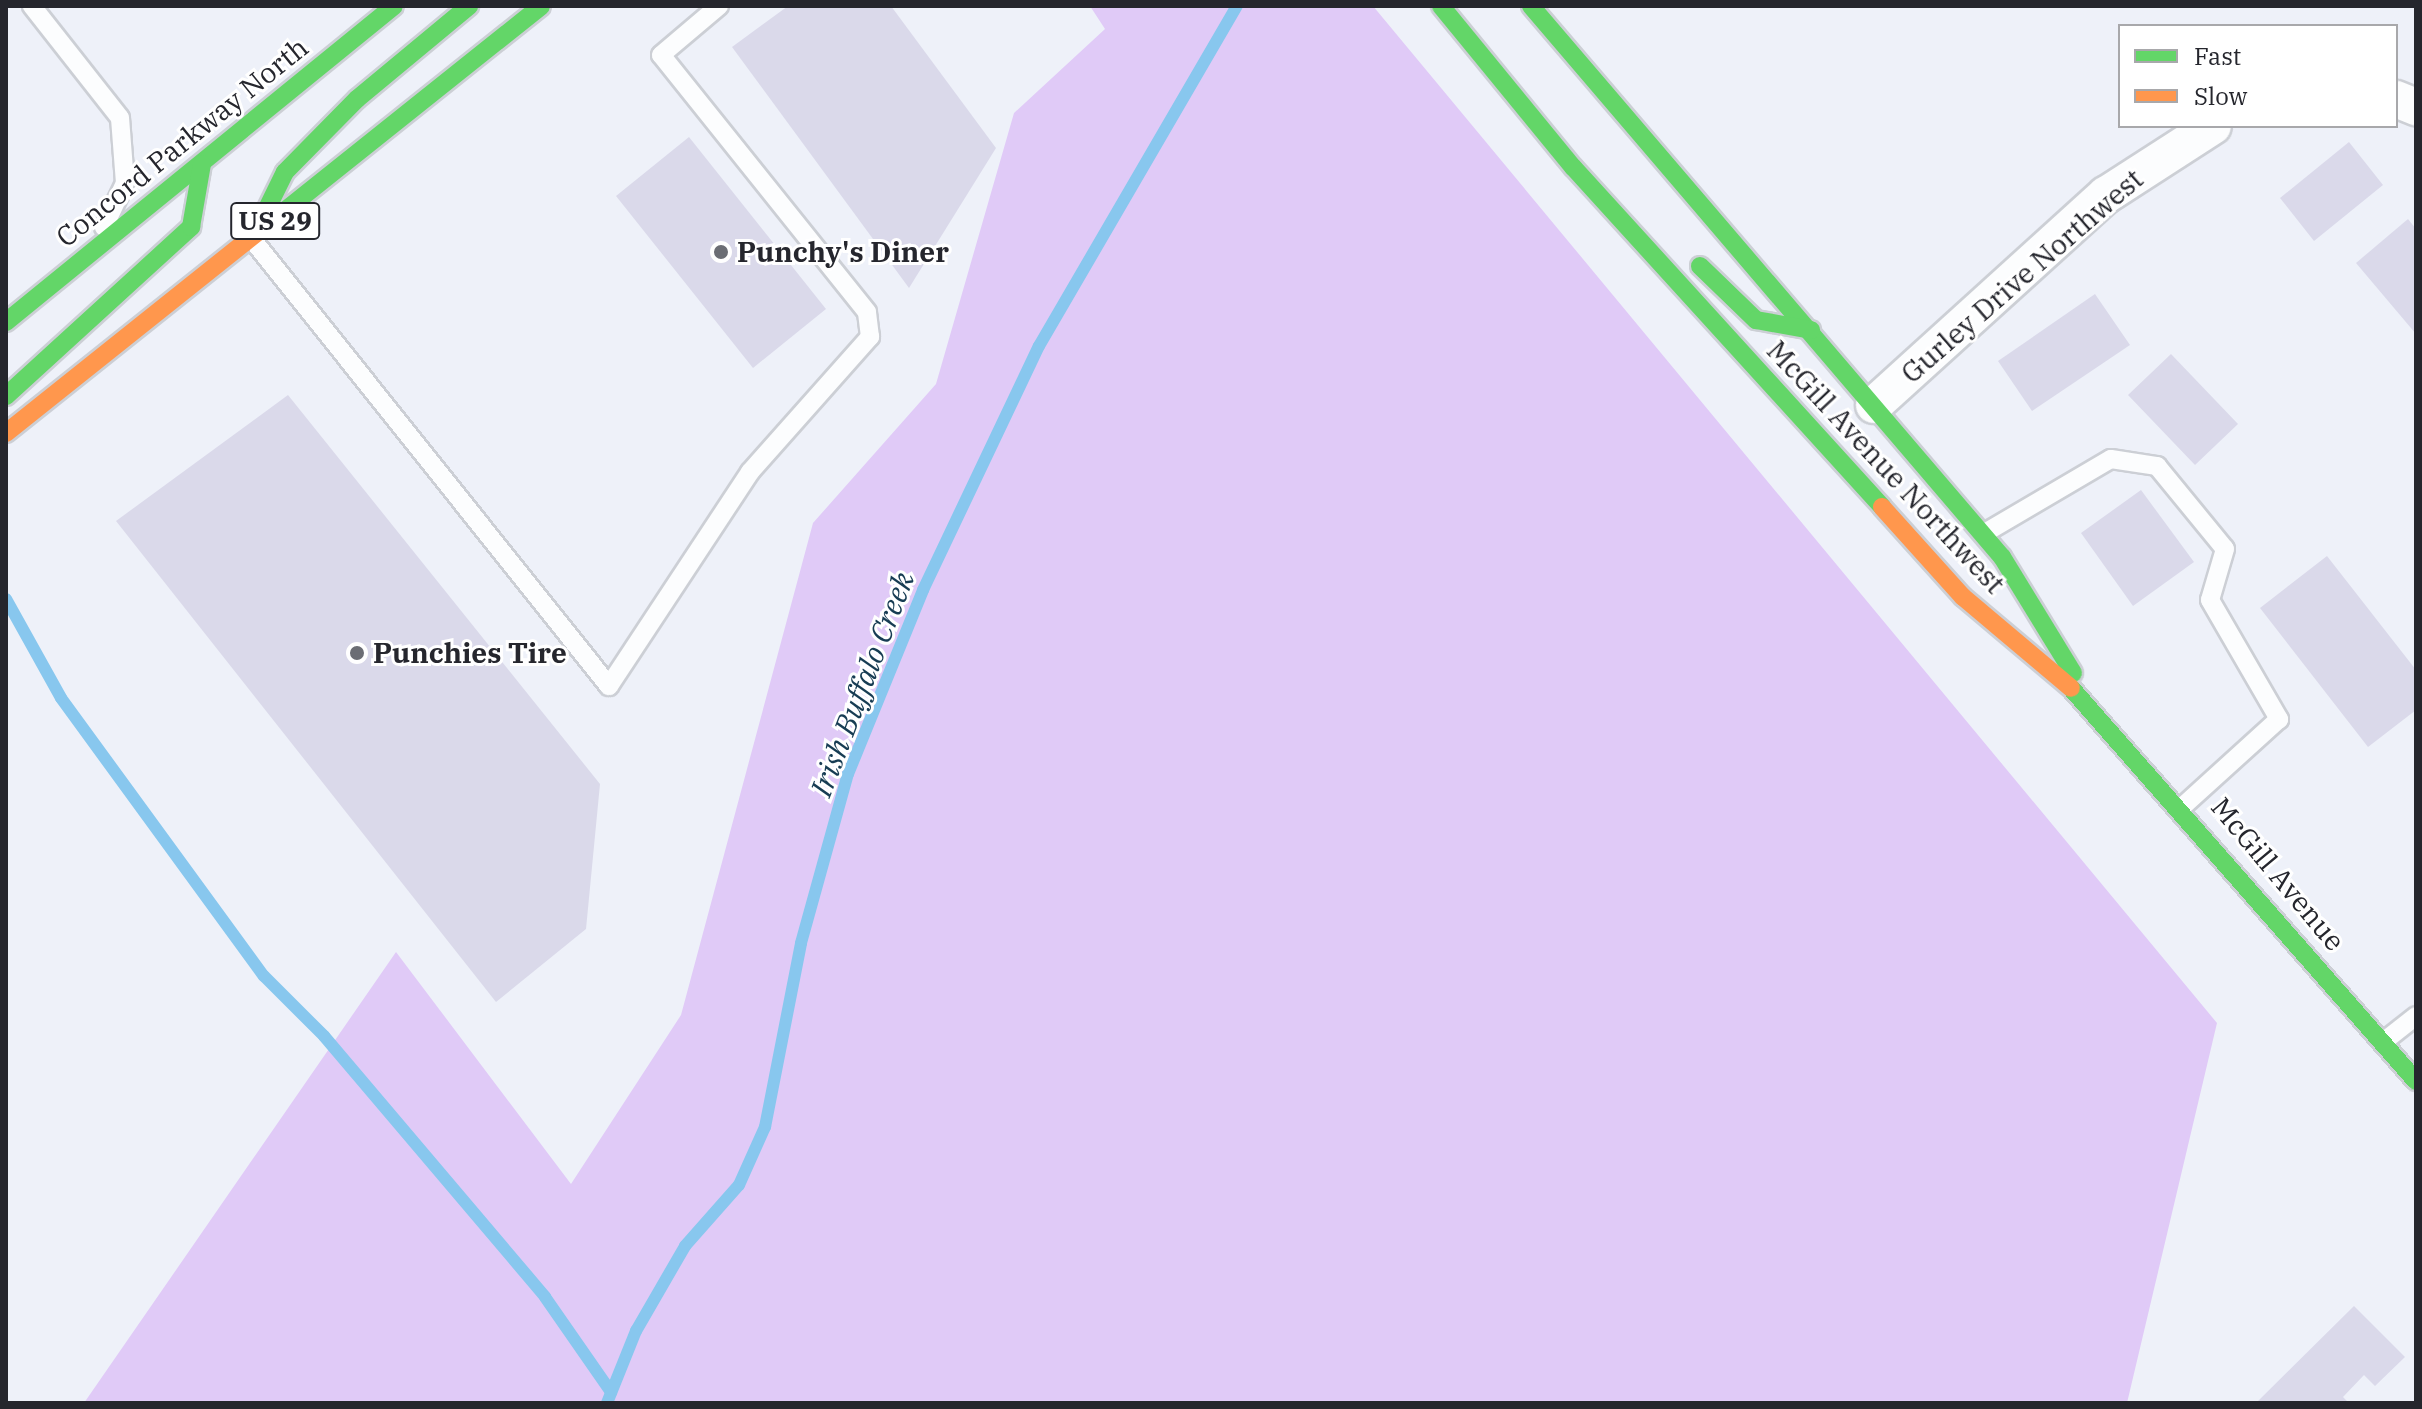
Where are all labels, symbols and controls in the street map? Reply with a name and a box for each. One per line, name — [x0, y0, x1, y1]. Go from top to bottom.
legend — [2118, 24, 2398, 128]
street label: Concord Parkway North — [49, 30, 315, 254]
text: Fast — [2194, 40, 2241, 72]
text: Slow — [2194, 80, 2247, 112]
street label: Gurley Drive Northwest — [1894, 162, 2150, 390]
road number: US 29 — [229, 199, 321, 243]
place label: Punchy's Diner — [737, 235, 949, 269]
marker: Punchy's Diner — [712, 243, 730, 261]
street label: McGill Avenue Northwest — [1760, 334, 2012, 600]
water label: Irish Buffalo Creek — [803, 567, 921, 801]
place label: Punchies Tire — [373, 636, 567, 670]
marker: Punchies Tire — [348, 644, 366, 662]
street label: McGill Avenue — [2204, 791, 2352, 957]

